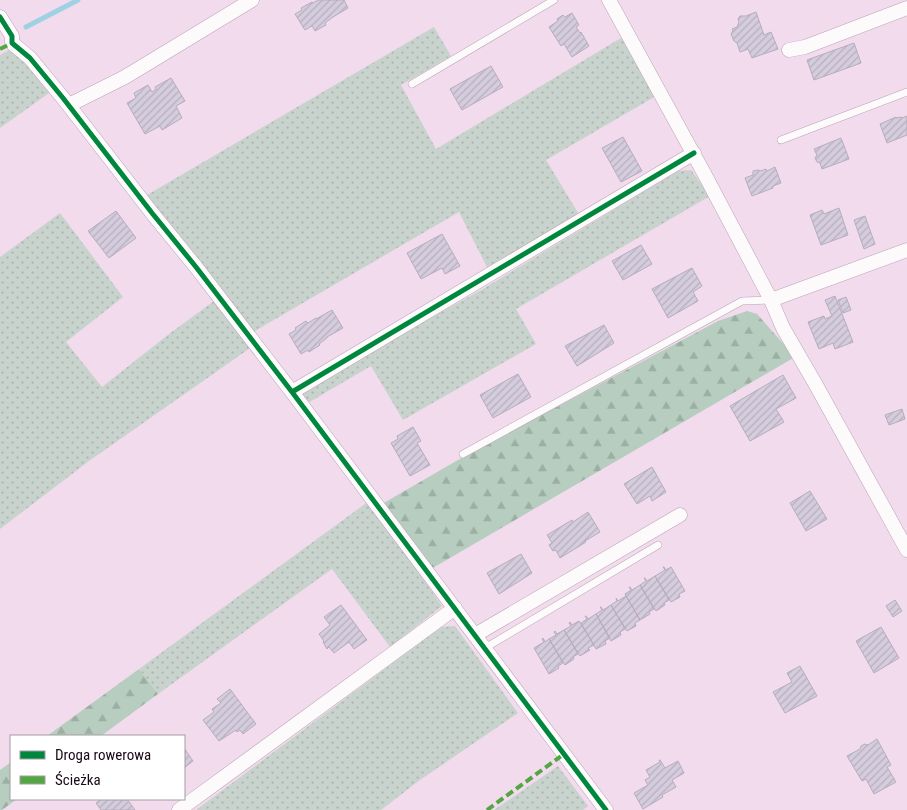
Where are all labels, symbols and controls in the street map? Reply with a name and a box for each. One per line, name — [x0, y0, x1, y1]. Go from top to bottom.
legend — [10, 735, 185, 800]
text: Droga rowerowa — [55, 746, 151, 764]
text: Ścieżka — [55, 771, 101, 789]

